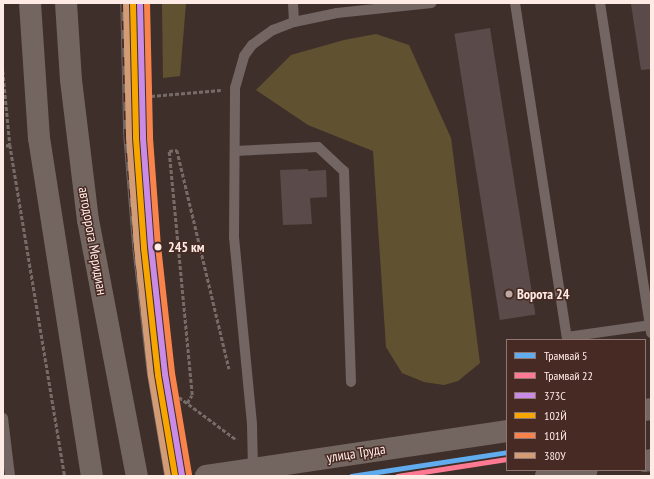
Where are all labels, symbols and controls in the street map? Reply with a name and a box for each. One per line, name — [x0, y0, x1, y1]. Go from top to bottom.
street label: автодорога Меридиан — [75, 186, 111, 296]
place label: 245 км — [168, 239, 204, 255]
marker: 245 км — [151, 240, 165, 254]
place label: Ворота 24 — [517, 286, 569, 302]
marker: Ворота 24 — [504, 289, 514, 299]
legend — [506, 339, 646, 471]
text: Трамвай 5 — [544, 348, 587, 363]
text: Трамвай 22 — [544, 368, 593, 383]
text: 373C — [544, 388, 566, 403]
text: 102Й — [544, 408, 567, 423]
text: 101Й — [544, 428, 567, 443]
street label: улица Труда — [325, 440, 387, 466]
text: 380У — [544, 448, 566, 463]

